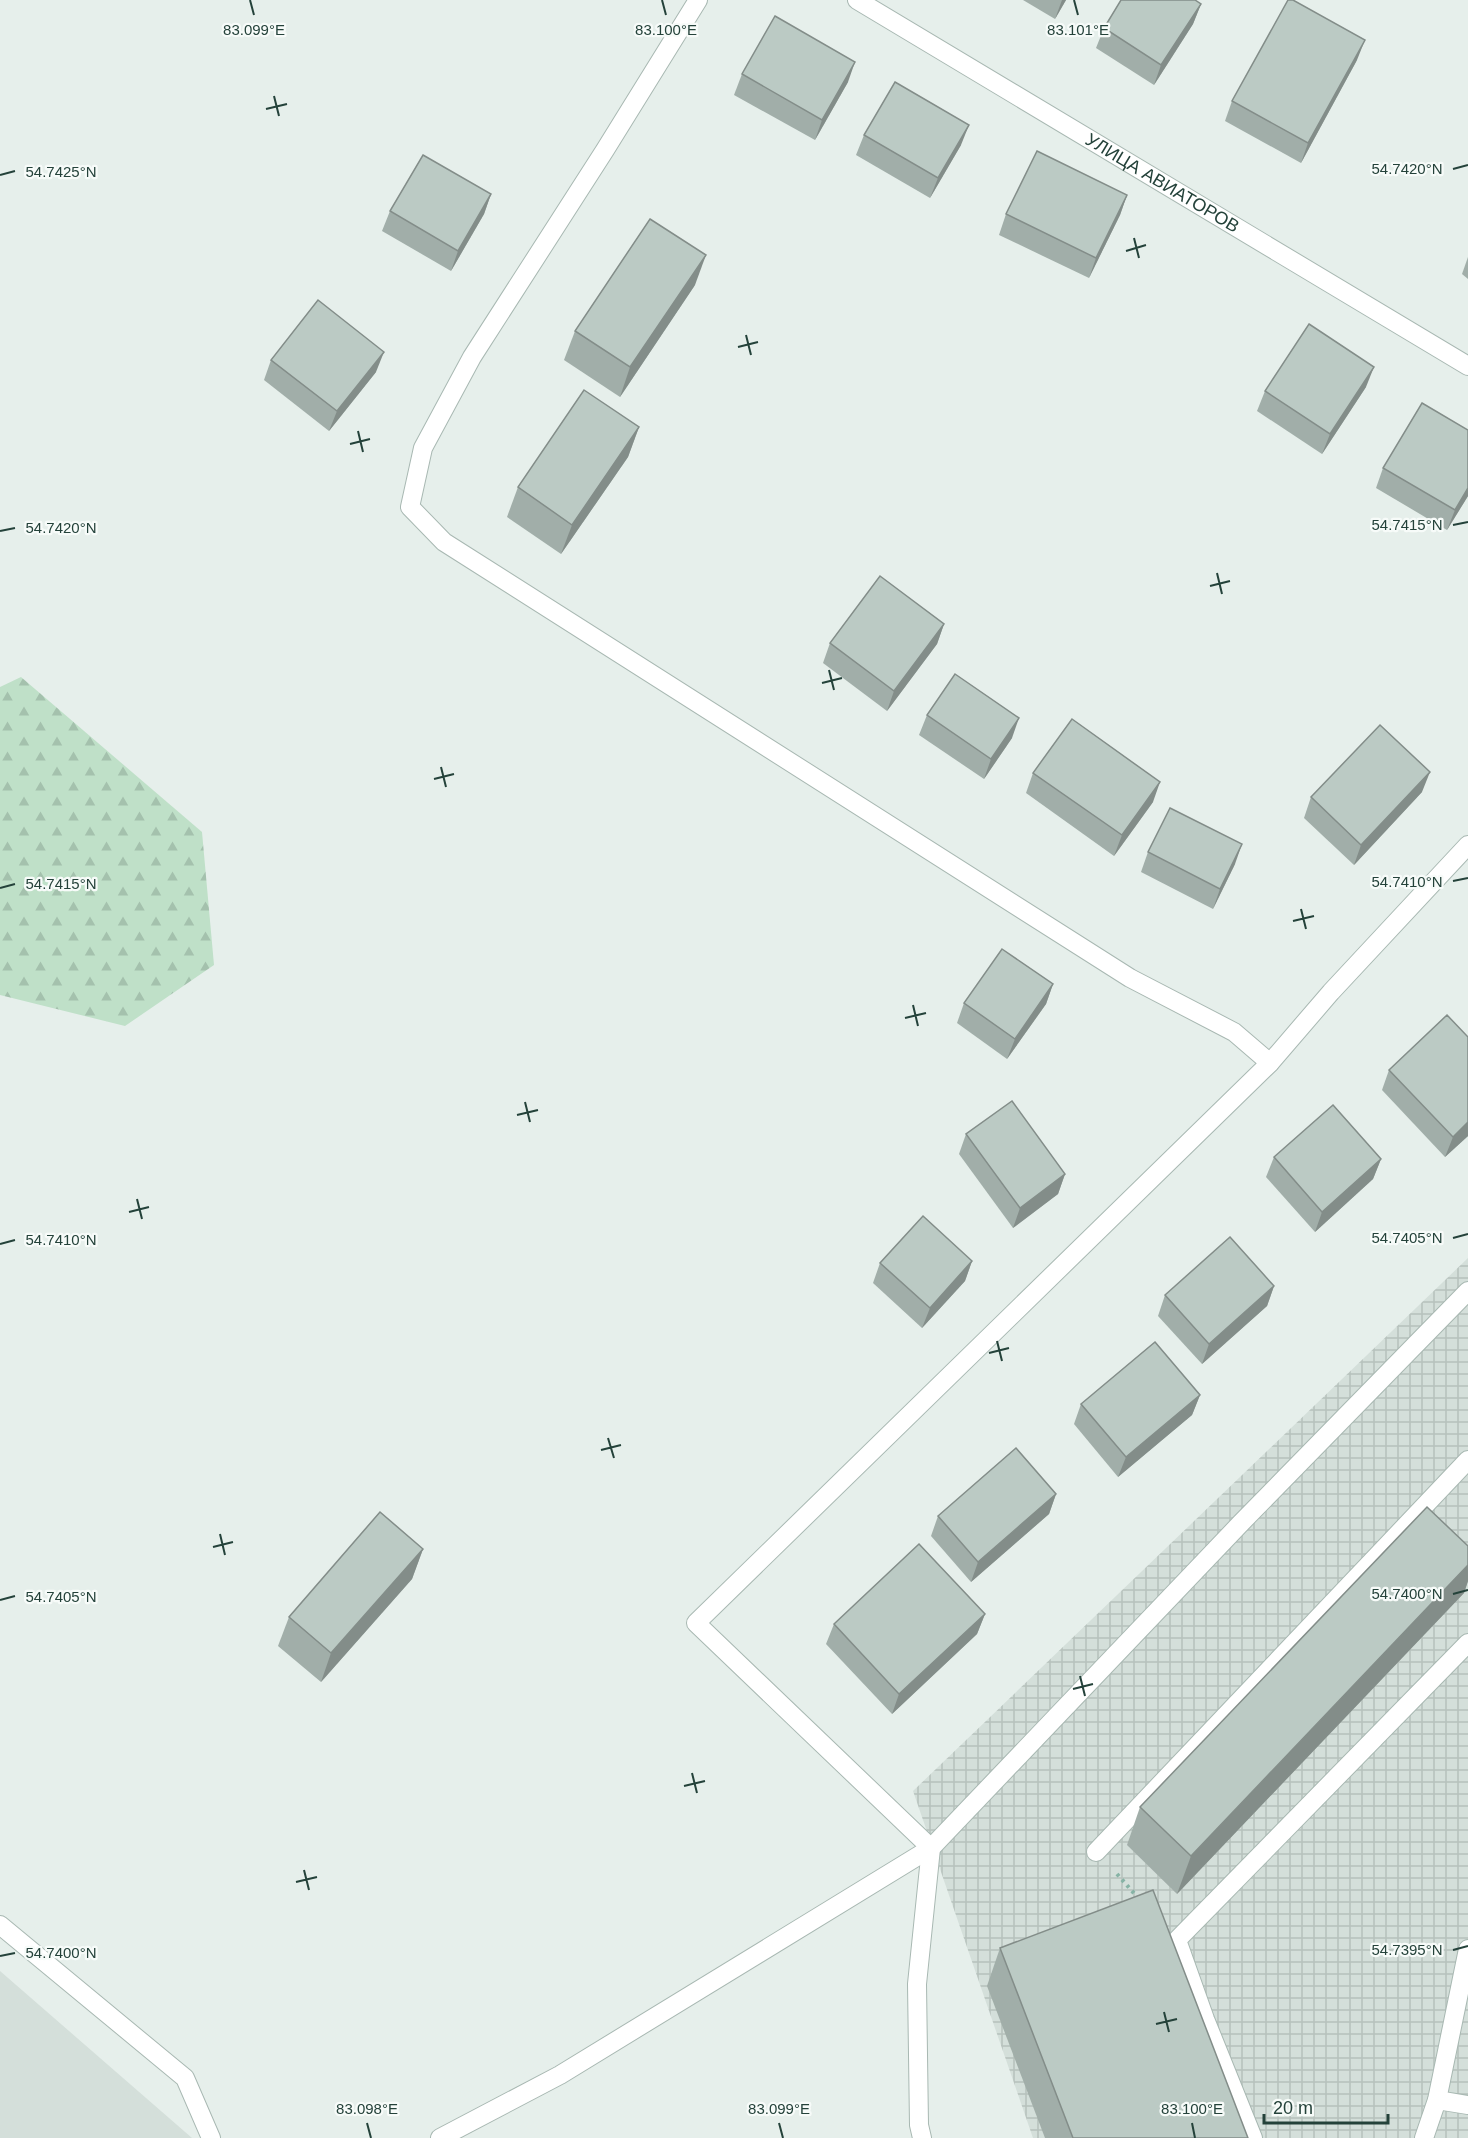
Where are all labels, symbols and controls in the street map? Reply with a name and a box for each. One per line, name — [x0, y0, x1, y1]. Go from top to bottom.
text: 83.099°E — [223, 21, 285, 38]
text: 83.100°E — [635, 21, 697, 38]
text: 83.101°E — [1047, 21, 1109, 38]
street label: УЛИЦА АВИАТОРОВ — [1082, 129, 1243, 237]
text: 54.7420°N — [1371, 160, 1443, 177]
text: 54.7425°N — [25, 163, 97, 180]
text: 54.7415°N — [1371, 516, 1443, 533]
text: 54.7420°N — [25, 519, 97, 536]
text: 54.7410°N — [1371, 873, 1443, 890]
text: 54.7415°N — [25, 875, 97, 892]
text: 54.7405°N — [1371, 1229, 1443, 1246]
text: 54.7410°N — [25, 1231, 97, 1248]
text: 54.7400°N — [1371, 1585, 1443, 1602]
text: 54.7405°N — [25, 1588, 97, 1605]
text: 54.7395°N — [1371, 1941, 1443, 1958]
text: 54.7400°N — [25, 1944, 97, 1961]
scale bar — [1264, 2087, 1388, 2125]
text: 20 m — [1273, 2098, 1313, 2118]
text: 83.098°E — [336, 2100, 398, 2117]
text: 83.099°E — [748, 2100, 810, 2117]
text: 83.100°E — [1161, 2100, 1223, 2117]

